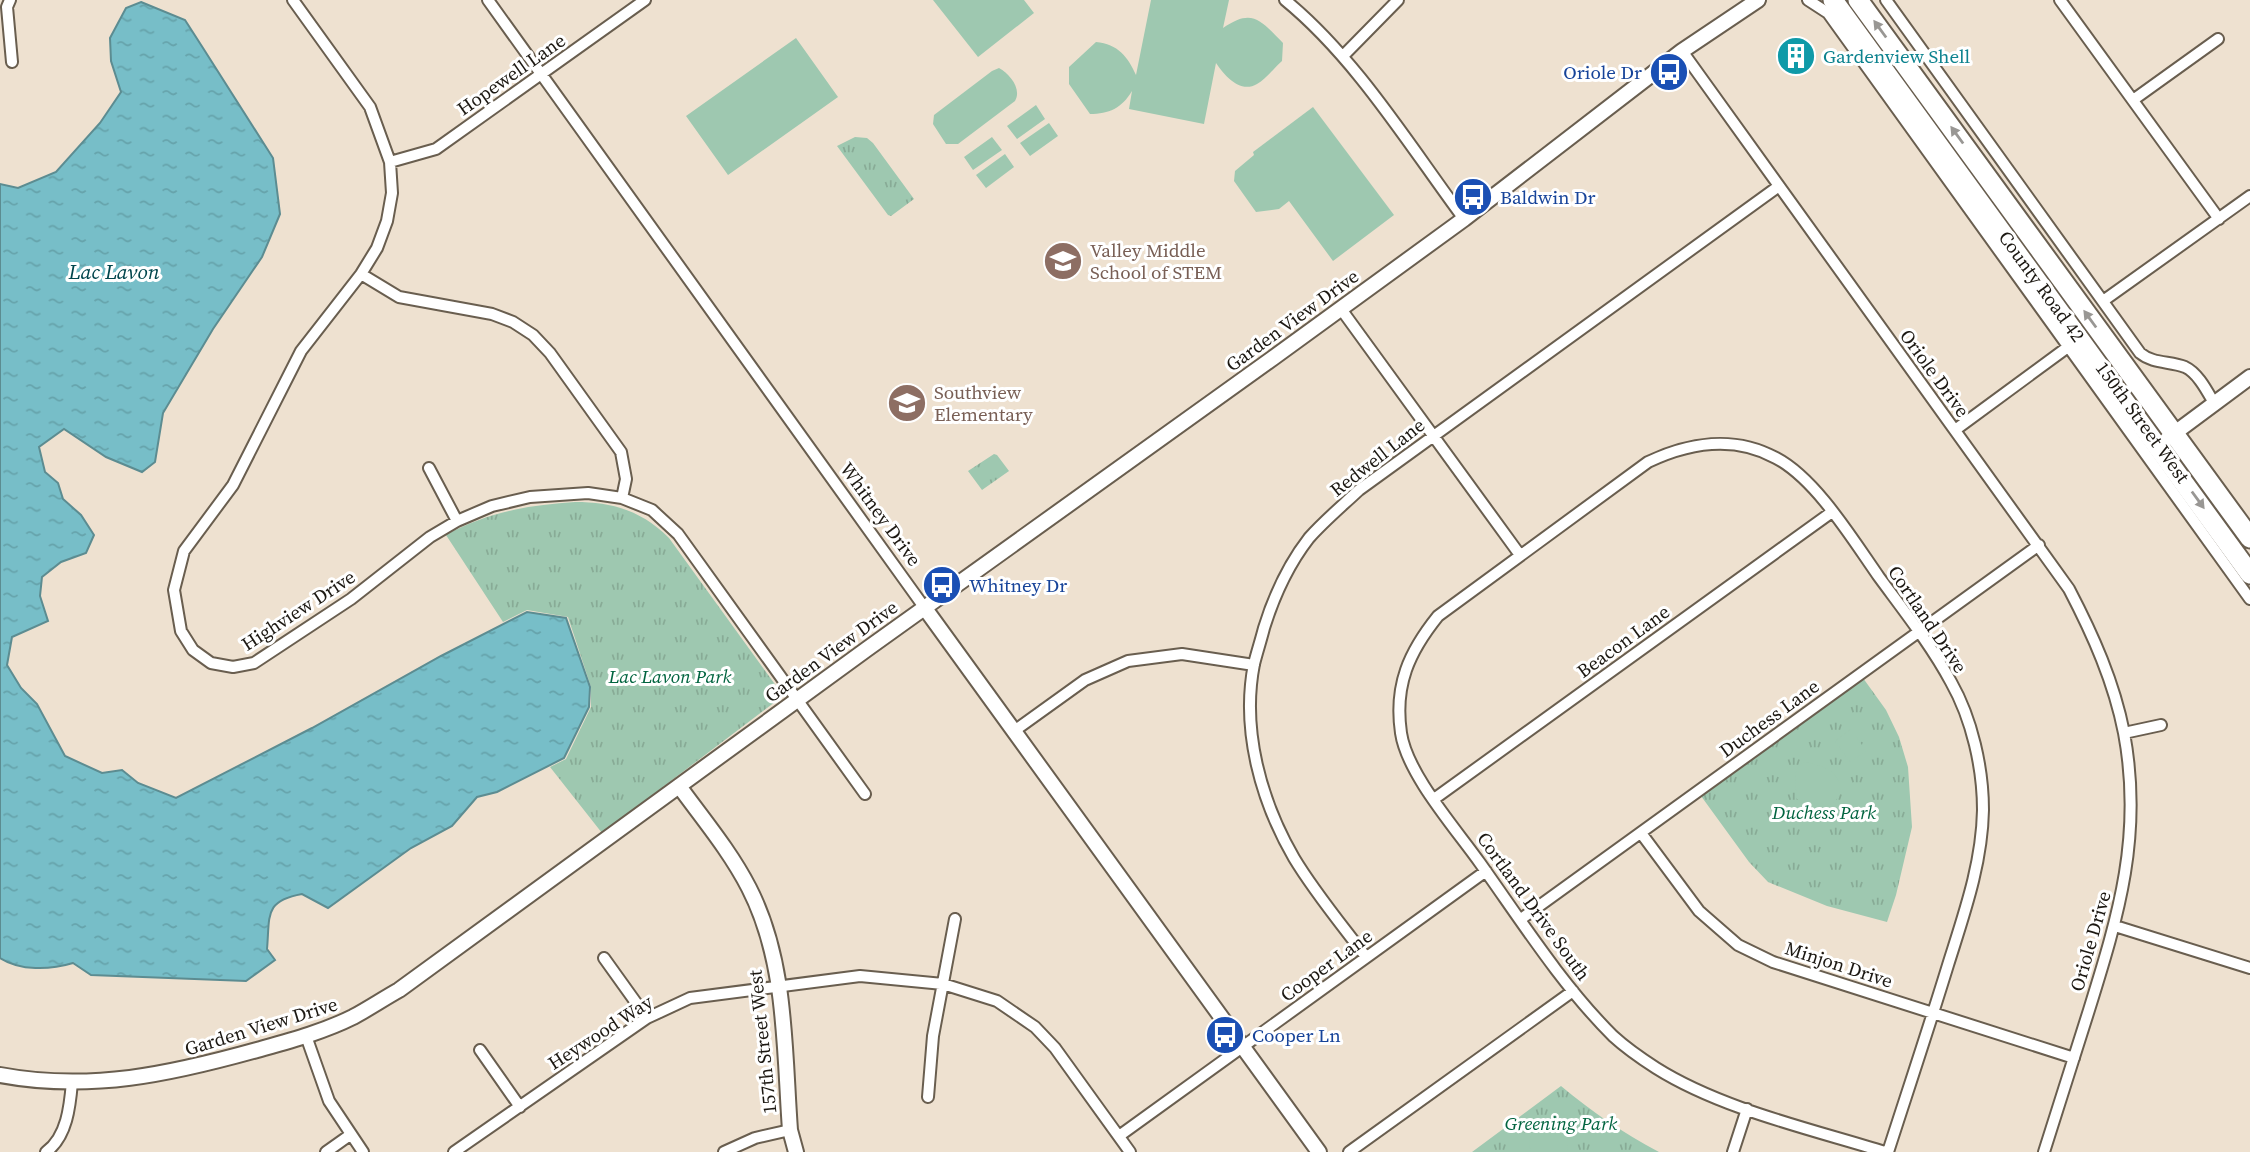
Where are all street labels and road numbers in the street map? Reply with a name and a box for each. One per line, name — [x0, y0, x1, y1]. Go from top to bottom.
street label: Hopewell Lane — [452, 27, 570, 121]
street label: County Road 42 — [1993, 225, 2091, 347]
street label: Garden View Drive — [1220, 263, 1364, 377]
street label: Oriole Drive — [1894, 324, 1976, 422]
street label: 150th Street West — [2090, 356, 2196, 489]
street label: Redwell Lane — [1324, 412, 1430, 502]
street label: Whitney Drive — [834, 457, 928, 571]
street label: Cortland Drive — [1882, 560, 1974, 678]
street label: Highview Drive — [236, 564, 360, 656]
street label: Garden View Drive — [759, 594, 903, 708]
street label: Beacon Lane — [1571, 598, 1675, 684]
street label: Duchess Lane — [1714, 673, 1824, 763]
street label: Cortland Drive South — [1471, 827, 1597, 985]
street label: Oriole Drive — [2063, 888, 2117, 994]
street label: Cooper Lane — [1275, 923, 1377, 1007]
street label: Minjon Drive — [1782, 934, 1896, 994]
street label: 157th Street West — [741, 968, 782, 1115]
street label: Heywood Way — [543, 988, 658, 1076]
street label: Garden View Drive — [181, 990, 341, 1062]

